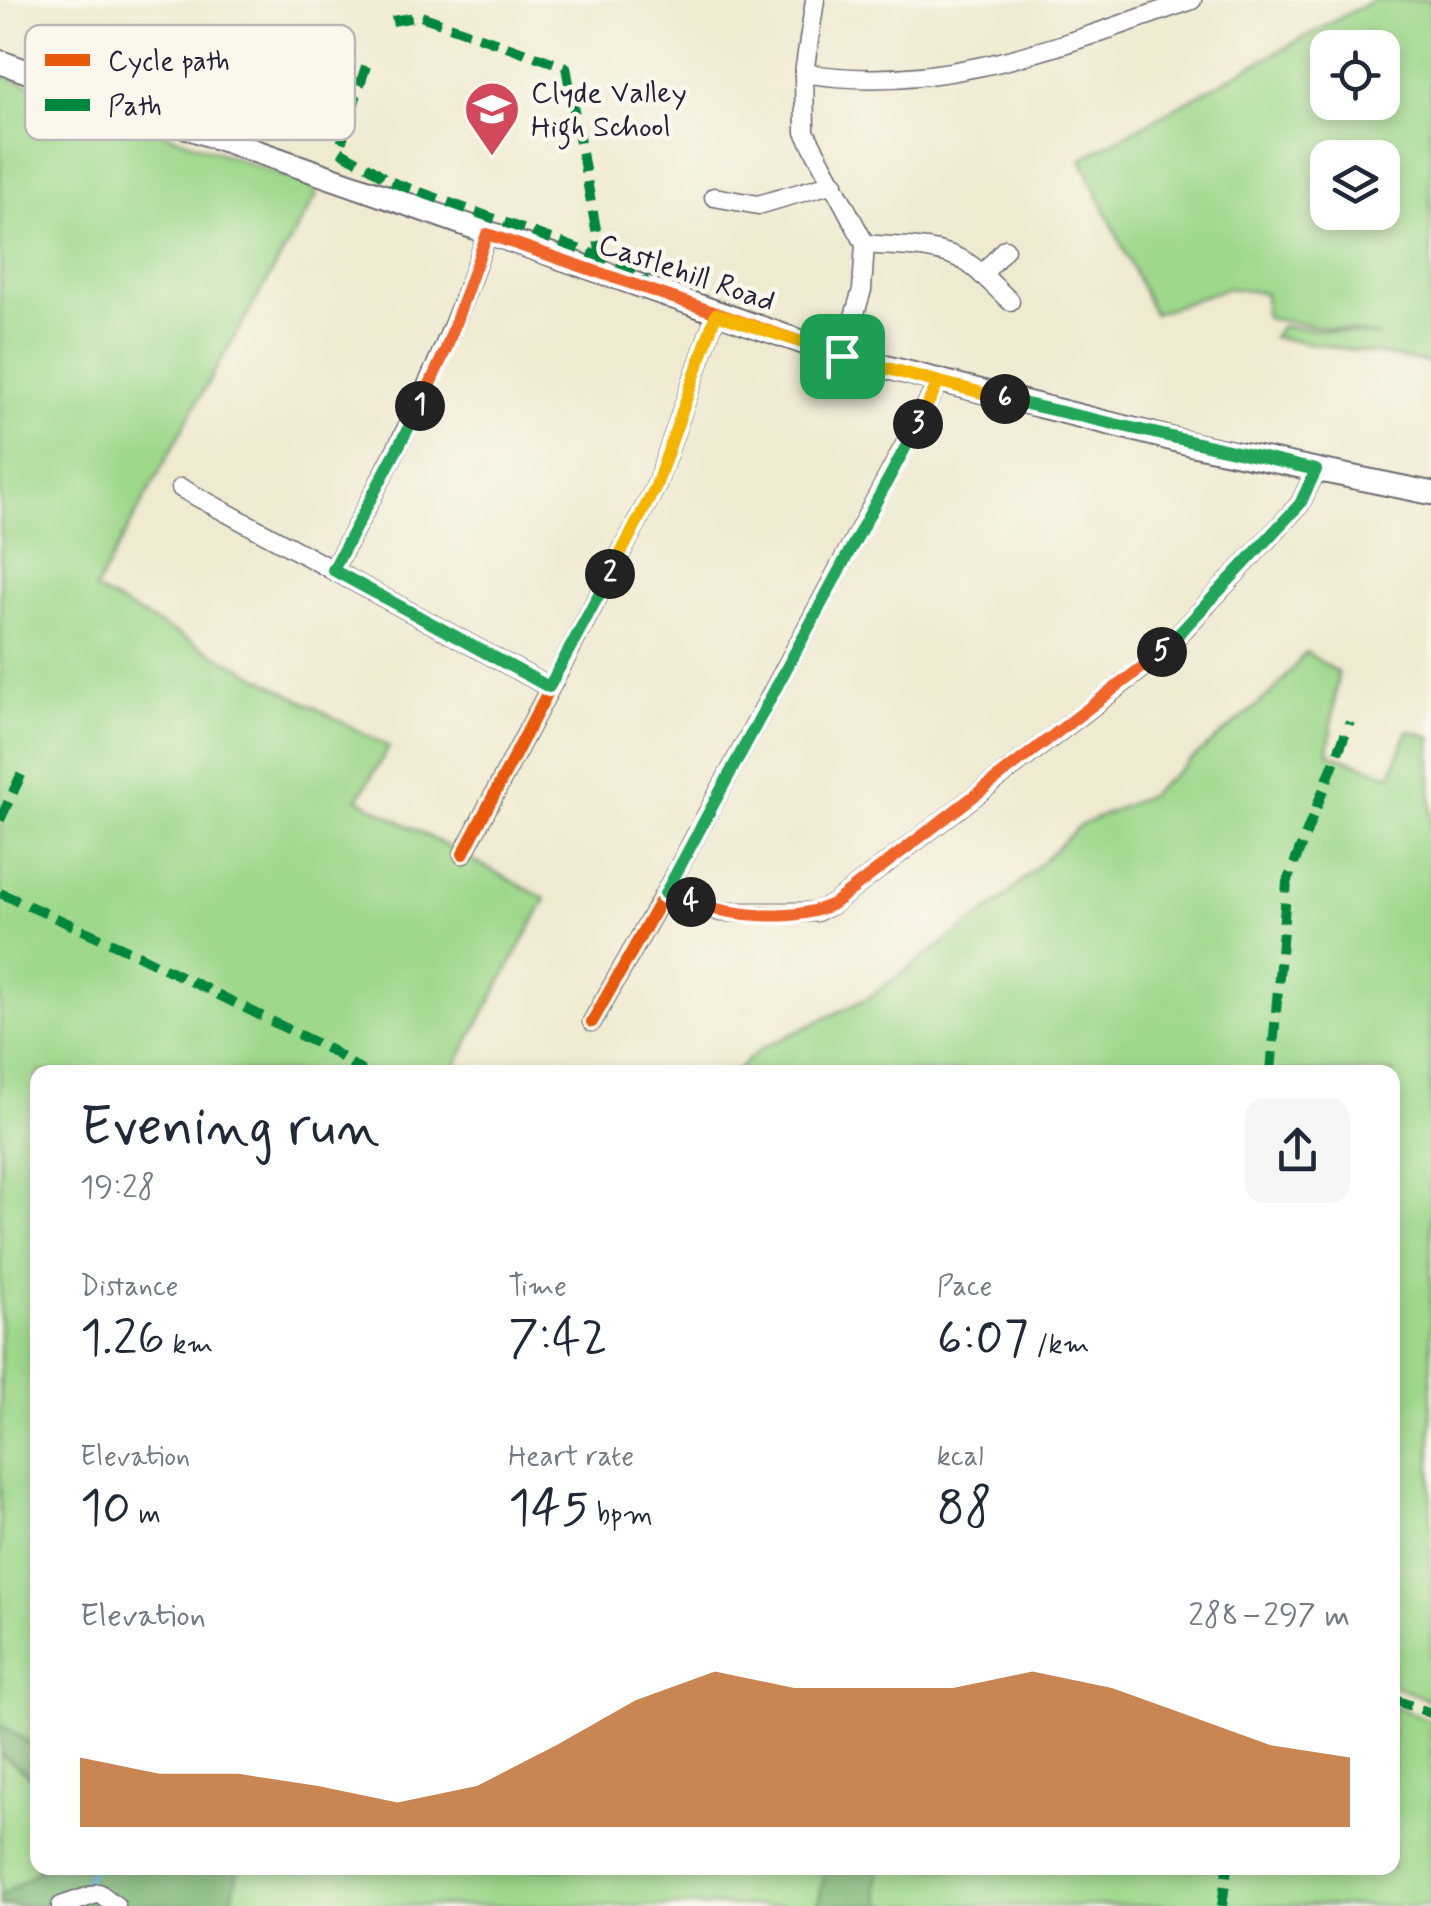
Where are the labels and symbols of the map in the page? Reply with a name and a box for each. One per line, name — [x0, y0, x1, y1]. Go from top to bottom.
legend — [25, 25, 355, 140]
text: Cycle path — [108, 44, 230, 81]
place label: Clyde Valley High School — [531, 74, 687, 150]
school or university icon: Clyde Valley High School — [462, 79, 522, 158]
text: Path — [108, 89, 162, 126]
street label: Castlehill Road — [593, 225, 780, 322]
pin — [800, 314, 885, 399]
pin: 6 — [980, 374, 1030, 424]
pin: 1 — [395, 381, 445, 431]
pin: 3 — [893, 399, 943, 449]
pin: 2 — [585, 549, 635, 599]
pin: 5 — [1137, 627, 1187, 677]
pin: 4 — [666, 877, 716, 927]

